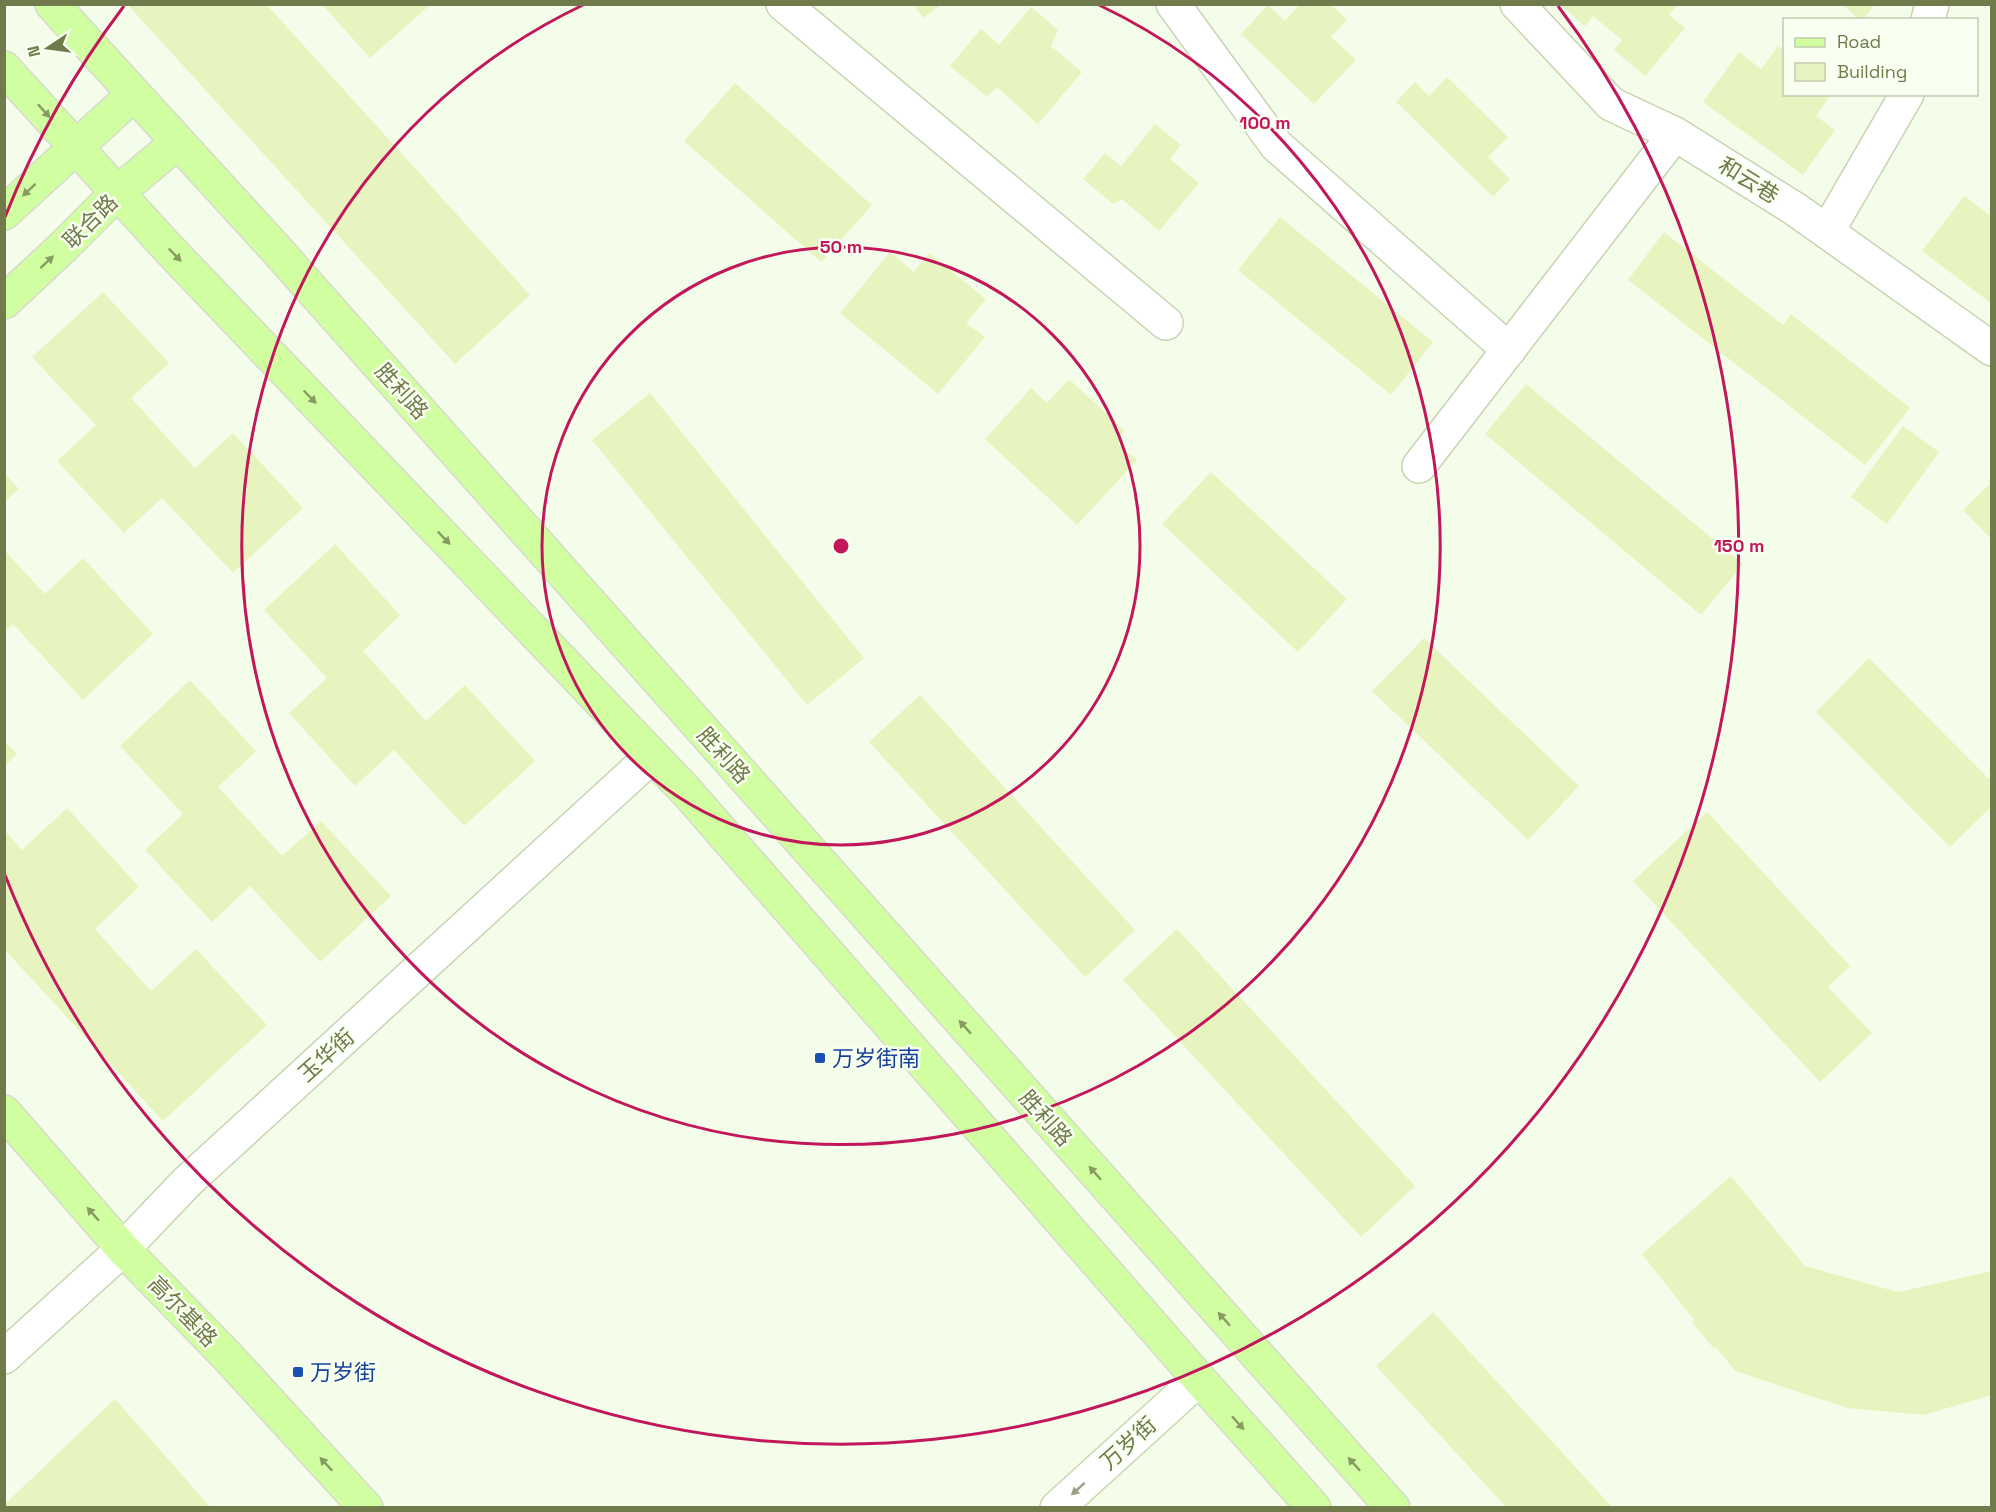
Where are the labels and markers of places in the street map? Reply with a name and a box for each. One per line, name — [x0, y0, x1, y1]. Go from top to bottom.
centre of rings — [831, 536, 851, 556]
place label: 万岁街南 — [832, 1044, 920, 1072]
marker: 万岁街南 — [813, 1051, 827, 1065]
place label: 万岁街 — [310, 1358, 376, 1386]
marker: 万岁街 — [291, 1365, 305, 1379]

